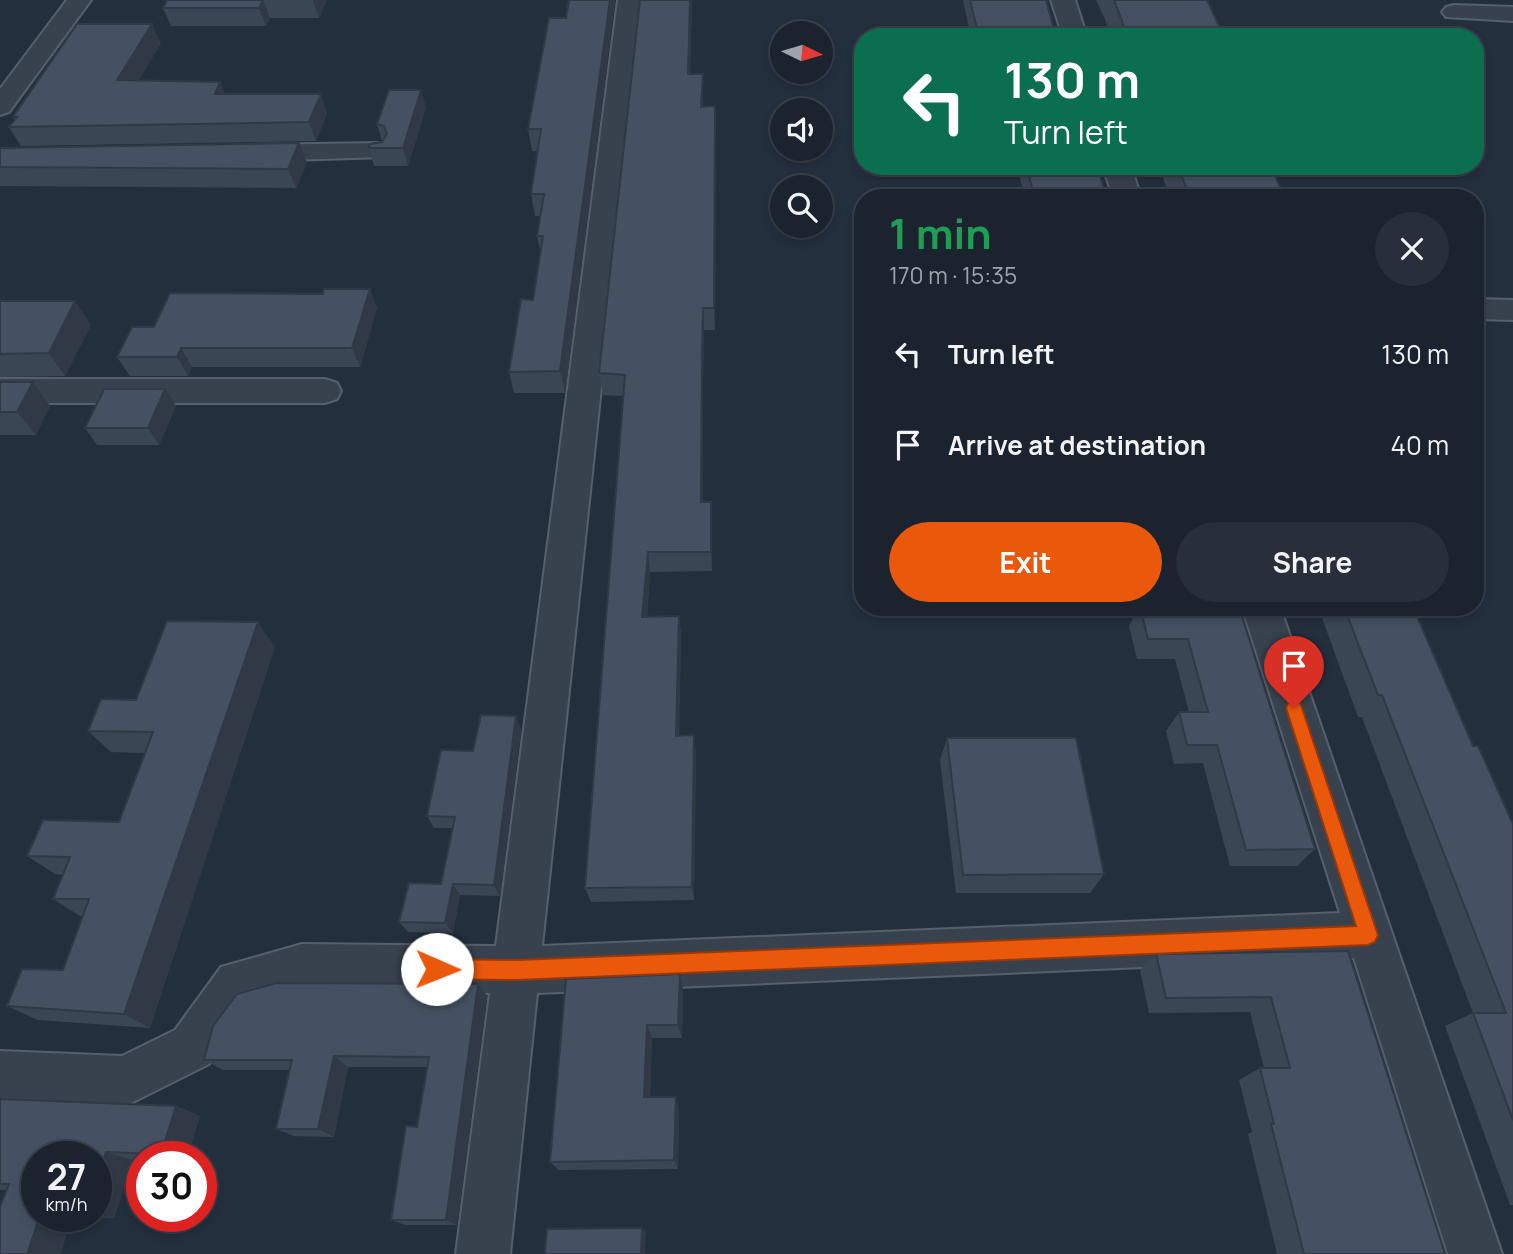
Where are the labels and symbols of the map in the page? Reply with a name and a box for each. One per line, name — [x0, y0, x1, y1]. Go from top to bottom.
north arrow — [770, 21, 833, 84]
pin — [1264, 636, 1324, 708]
position arrow — [400, 932, 474, 1006]
speed limit sign: 30 — [126, 1141, 217, 1232]

